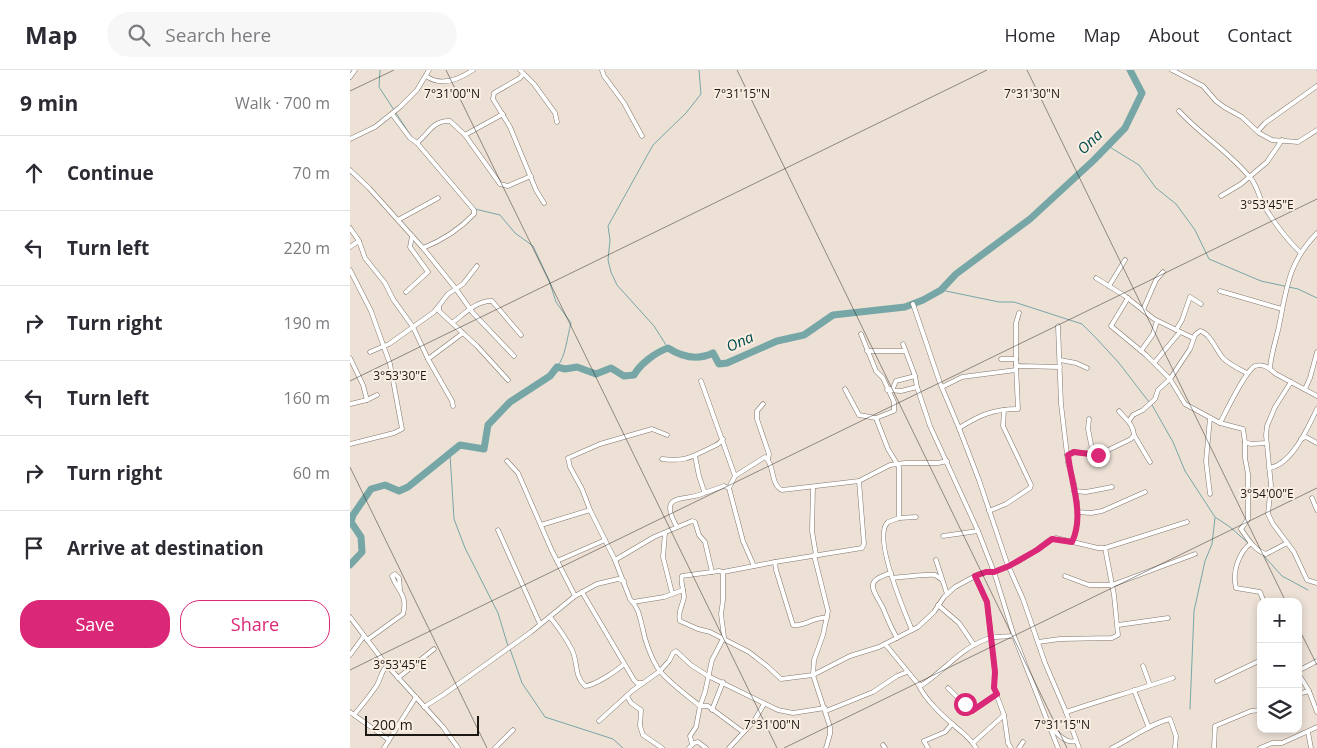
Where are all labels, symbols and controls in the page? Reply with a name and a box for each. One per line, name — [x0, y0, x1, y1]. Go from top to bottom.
search box — [107, 12, 457, 57]
text: Map — [25, 18, 77, 51]
icon: search — [125, 21, 153, 49]
text: Search here — [165, 22, 271, 48]
text: Home — [1005, 23, 1055, 47]
text: Map — [1083, 23, 1121, 47]
text: About — [1149, 23, 1199, 47]
text: Contact — [1227, 23, 1292, 47]
text: 7°31'00"N — [424, 85, 480, 102]
text: 7°31'15"N — [714, 85, 770, 102]
text: 7°31'30"N — [1004, 85, 1060, 102]
text: 9 min — [20, 89, 78, 117]
text: Walk · 700 m — [235, 92, 330, 114]
water label: Ona — [1072, 124, 1107, 158]
icon: ahead — [20, 159, 48, 187]
text: Continue — [67, 160, 154, 186]
text: 70 m — [293, 162, 330, 184]
text: 3°53'45"E — [1240, 196, 1294, 213]
icon: left — [20, 234, 48, 262]
text: Turn left — [67, 235, 149, 261]
text: 220 m — [284, 237, 330, 259]
icon: right — [20, 309, 48, 337]
text: Turn right — [67, 310, 162, 336]
text: 190 m — [284, 312, 330, 334]
water label: Ona — [723, 326, 757, 356]
text: 3°53'30"E — [373, 367, 427, 384]
icon: left — [20, 384, 48, 412]
text: Turn left — [67, 385, 149, 411]
text: 160 m — [284, 387, 330, 409]
route end — [1087, 444, 1110, 467]
icon: right — [20, 459, 48, 487]
text: Turn right — [67, 460, 162, 486]
text: 60 m — [293, 462, 330, 484]
text: 3°54'00"E — [1240, 485, 1294, 502]
icon: arrive — [20, 534, 48, 562]
text: Arrive at destination — [67, 535, 264, 561]
map controls — [1257, 598, 1302, 733]
button: + — [1257, 598, 1302, 643]
button: Save — [20, 600, 170, 648]
button: Share — [180, 600, 330, 648]
button: − — [1257, 643, 1302, 688]
text: 3°53'45"E — [373, 656, 427, 673]
button: layers — [1257, 688, 1302, 733]
route start — [954, 693, 977, 716]
scale bar — [365, 713, 479, 736]
text: 200 m — [372, 715, 413, 734]
text: 7°31'00"N — [744, 716, 800, 733]
text: 7°31'15"N — [1034, 716, 1090, 733]

